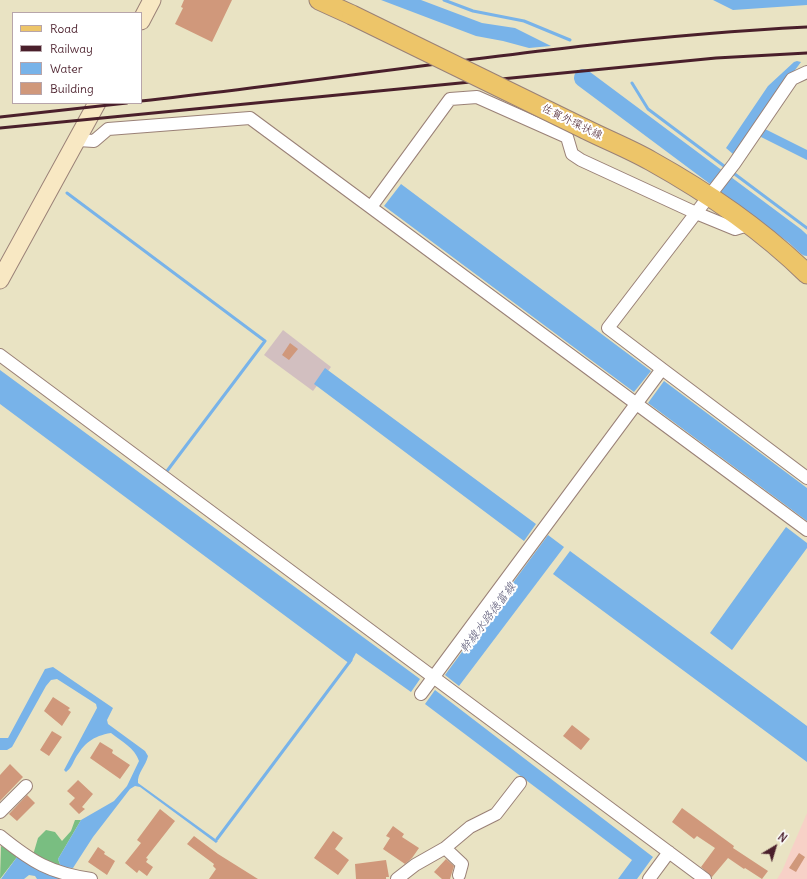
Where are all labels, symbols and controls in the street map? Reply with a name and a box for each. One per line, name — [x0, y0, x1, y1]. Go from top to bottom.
legend — [12, 12, 142, 104]
text: Road — [50, 21, 78, 36]
text: Railway — [50, 41, 93, 56]
text: Water — [50, 61, 83, 76]
text: Building — [50, 81, 94, 96]
street label: 佐賀外環状線 — [539, 102, 605, 142]
water label: 幹線水路徳富線 — [457, 580, 519, 656]
north arrow — [755, 827, 795, 867]
text: N — [775, 830, 790, 845]

